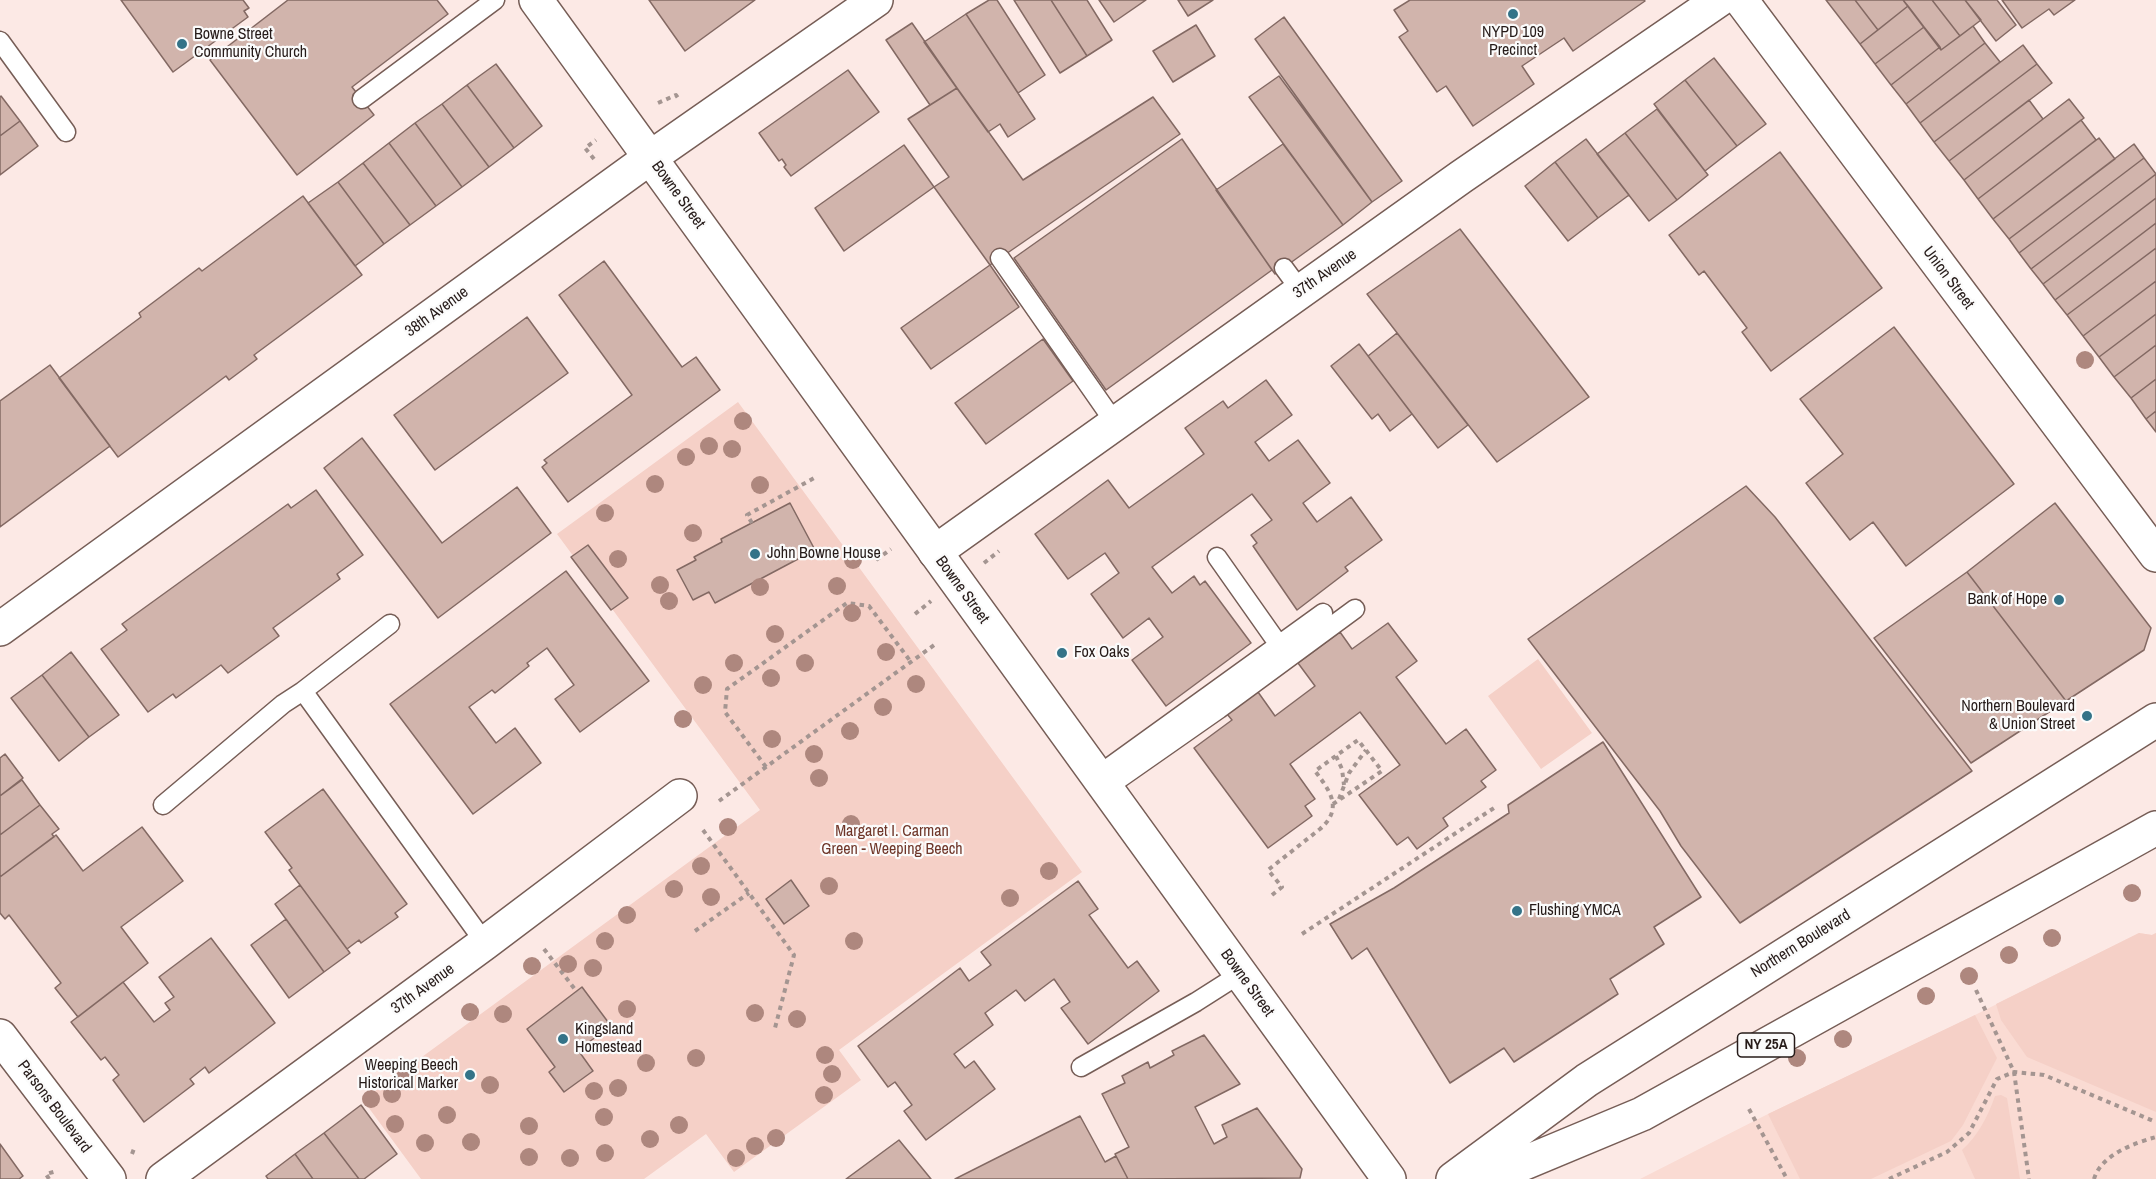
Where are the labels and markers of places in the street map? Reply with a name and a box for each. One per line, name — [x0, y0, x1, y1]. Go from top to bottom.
marker: NYPD 109 Precinct — [1506, 7, 1520, 21]
place label: NYPD 109 Precinct — [1482, 23, 1544, 61]
place label: Bowne Street Community Church — [194, 25, 307, 63]
marker: Bowne Street Community Church — [175, 37, 189, 51]
place label: John Bowne House — [767, 544, 881, 564]
marker: John Bowne House — [748, 547, 762, 561]
place label: Bank of Hope — [1967, 590, 2047, 610]
marker: Bank of Hope — [2052, 593, 2066, 607]
place label: Fox Oaks — [1074, 643, 1130, 663]
marker: Fox Oaks — [1055, 646, 1069, 660]
place label: Northern Boulevard & Union Street — [1961, 697, 2075, 735]
marker: Northern Boulevard & Union Street — [2080, 709, 2094, 723]
place label: Flushing YMCA — [1529, 901, 1621, 921]
marker: Flushing YMCA — [1510, 904, 1524, 918]
place label: Kingsland Homestead — [575, 1020, 642, 1058]
marker: Kingsland Homestead — [556, 1032, 570, 1046]
place label: Weeping Beech Historical Marker — [358, 1056, 458, 1094]
marker: Weeping Beech Historical Marker — [463, 1068, 477, 1082]

